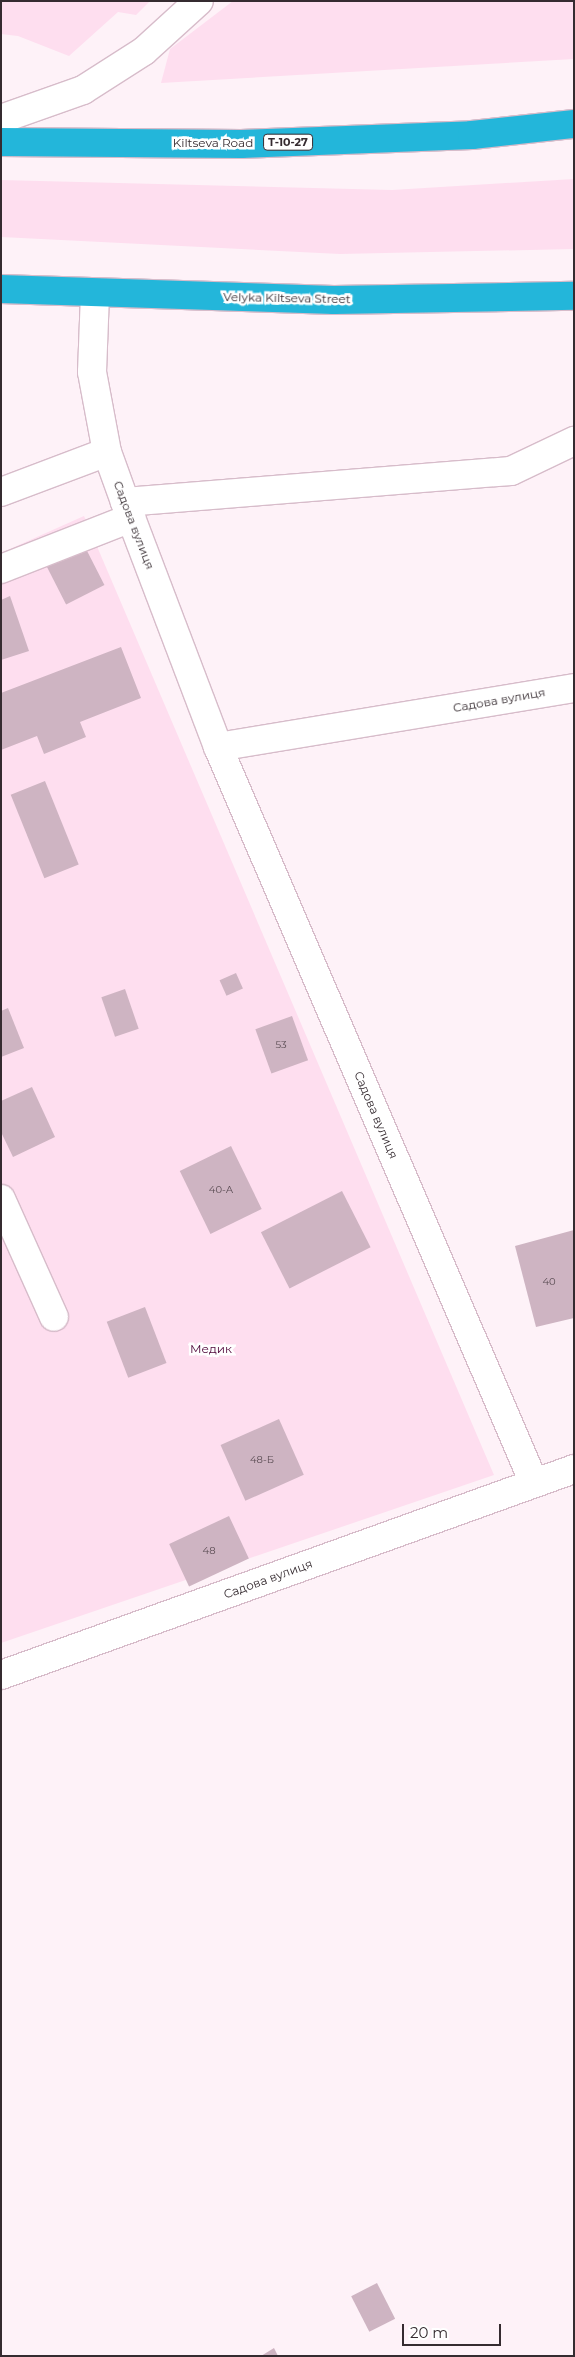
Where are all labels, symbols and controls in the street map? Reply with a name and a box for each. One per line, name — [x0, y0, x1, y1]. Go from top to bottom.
road number: Т-10-27 — [263, 134, 313, 150]
street label: Kiltseva Road — [173, 136, 253, 150]
street label: Velyka Kiltseva Street — [223, 290, 351, 306]
street label: Садова вулиця — [111, 479, 157, 571]
street label: Садова вулиця — [452, 685, 546, 715]
house number: 53 — [275, 1039, 287, 1051]
street label: Садова вулиця — [351, 1069, 401, 1161]
house number: 40-А — [209, 1184, 233, 1196]
house number: 40 — [542, 1276, 556, 1288]
park label: Медик — [190, 1342, 232, 1356]
house number: 48-Б — [250, 1454, 274, 1466]
house number: 48 — [202, 1545, 216, 1557]
street label: Садова вулиця — [222, 1556, 314, 1602]
scale bar — [405, 2314, 504, 2346]
text: 20 m — [410, 2323, 448, 2342]

